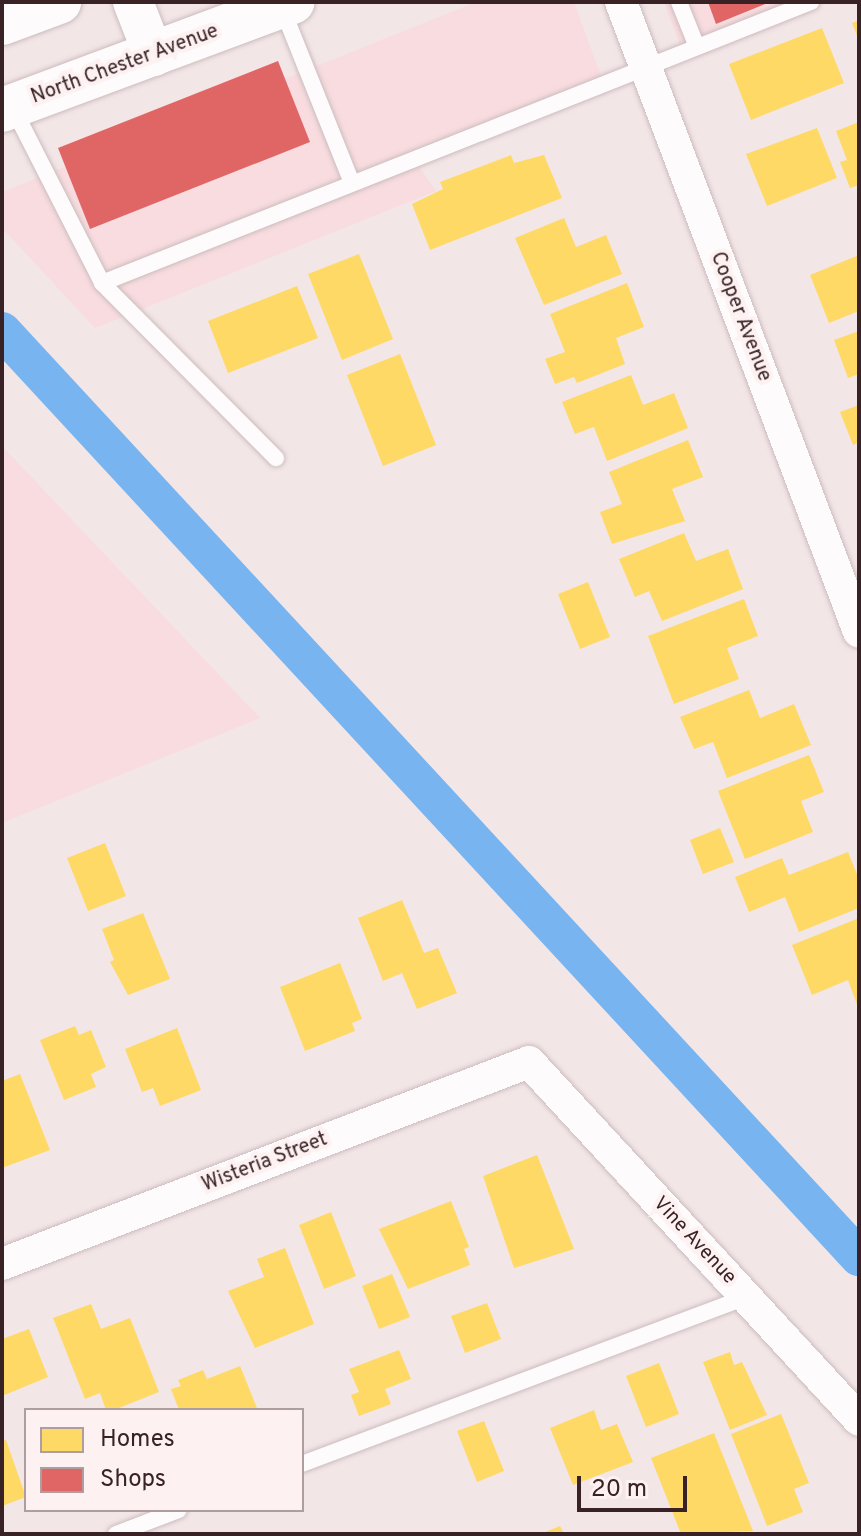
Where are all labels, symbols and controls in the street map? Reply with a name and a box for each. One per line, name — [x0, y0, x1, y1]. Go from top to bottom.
street label: North Chester Avenue — [28, 20, 222, 110]
street label: Cooper Avenue — [704, 249, 776, 385]
street label: Wisteria Street — [199, 1128, 331, 1198]
street label: Vine Avenue — [647, 1192, 741, 1290]
legend — [24, 1408, 304, 1512]
text: Homes — [100, 1425, 175, 1455]
scale bar — [581, 1460, 691, 1510]
text: Shops — [100, 1465, 166, 1495]
text: 20 m — [591, 1475, 647, 1505]

